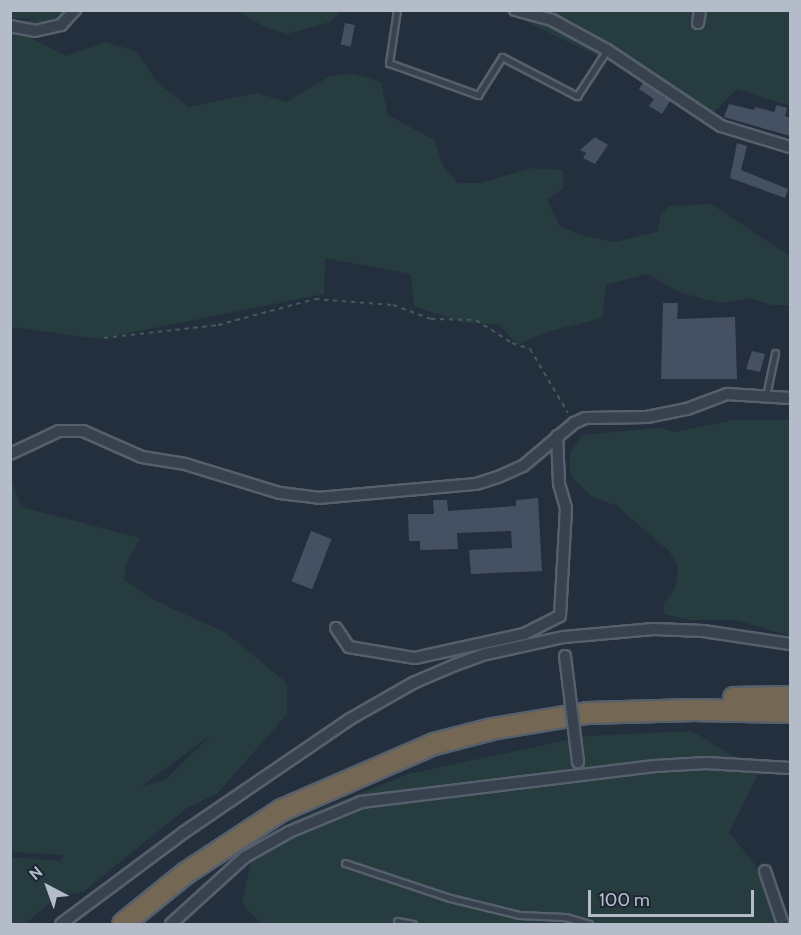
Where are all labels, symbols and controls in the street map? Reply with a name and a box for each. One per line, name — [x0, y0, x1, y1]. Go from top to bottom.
north arrow — [18, 857, 78, 917]
text: N — [25, 862, 46, 884]
scale bar — [591, 878, 758, 916]
text: 100 m — [599, 889, 650, 911]

